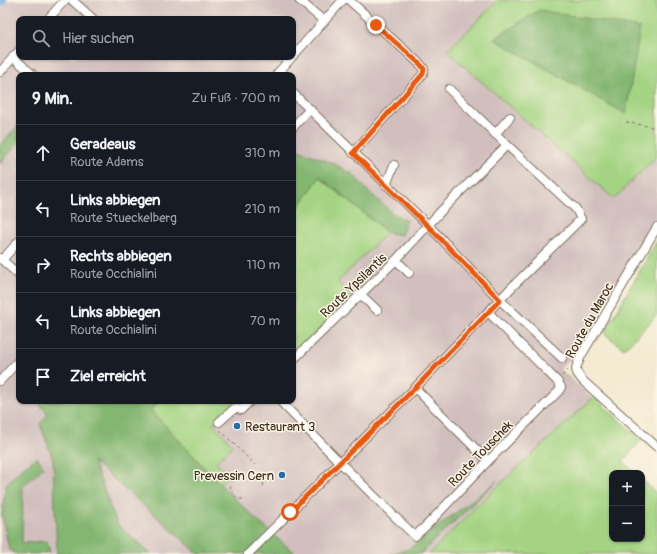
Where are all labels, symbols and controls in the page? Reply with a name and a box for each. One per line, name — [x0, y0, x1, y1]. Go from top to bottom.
search box — [16, 16, 296, 60]
route end — [367, 16, 385, 34]
icon: search — [30, 27, 52, 49]
text: Hier suchen — [62, 29, 134, 48]
text: 9 Min. — [32, 88, 73, 109]
text: Zu Fuß · 700 m — [191, 90, 280, 106]
text: Geradeaus — [70, 135, 136, 154]
icon: ahead — [32, 142, 54, 164]
text: 310 m — [244, 145, 280, 161]
text: Route Adams — [70, 154, 144, 170]
text: Links abbiegen — [70, 191, 161, 210]
icon: left — [32, 198, 54, 220]
text: 210 m — [244, 201, 280, 217]
text: Route Stueckelberg — [70, 210, 177, 226]
text: Rechts abbiegen — [70, 247, 172, 266]
street label: Route Ypsilantis — [317, 250, 390, 321]
icon: right — [32, 254, 54, 276]
text: 110 m — [247, 257, 280, 273]
text: Route Occhialini — [70, 266, 157, 282]
street label: Route du Maroc — [562, 279, 618, 361]
text: Links abbiegen — [70, 303, 161, 322]
icon: left — [32, 310, 54, 332]
text: 70 m — [250, 313, 280, 329]
text: Route Occhialini — [70, 322, 157, 338]
icon: arrive — [32, 366, 54, 388]
text: Ziel erreicht — [70, 367, 146, 386]
street label: Route Touschek — [445, 417, 517, 490]
place label: Restaurant 3 — [245, 419, 315, 435]
marker: Restaurant 3 — [232, 421, 242, 431]
place label: Prevessin Cern — [194, 468, 274, 484]
marker: Prevessin Cern — [277, 470, 287, 480]
map controls — [609, 470, 645, 542]
button: + — [609, 470, 645, 506]
route start — [281, 503, 299, 521]
button: − — [609, 506, 645, 542]

